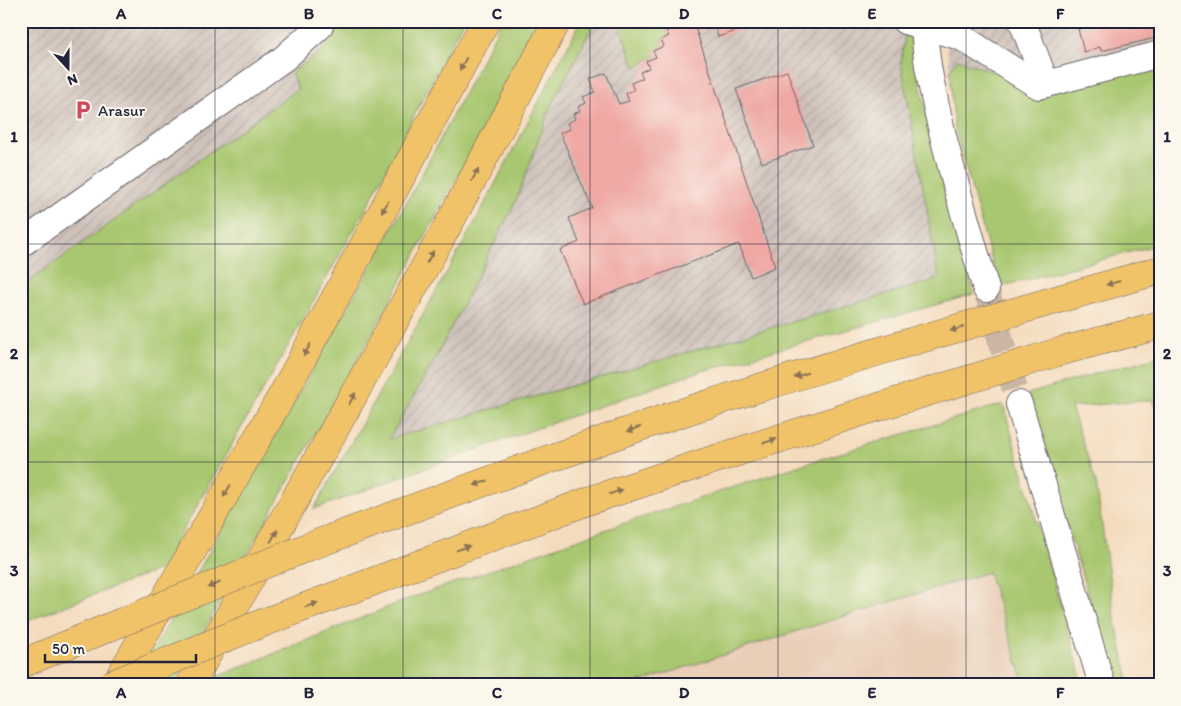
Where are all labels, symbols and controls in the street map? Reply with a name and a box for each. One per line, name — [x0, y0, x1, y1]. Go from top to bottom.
text: A — [115, 4, 127, 23]
text: B — [304, 4, 315, 23]
text: C — [492, 4, 503, 23]
text: D — [679, 4, 690, 23]
text: E — [868, 4, 877, 23]
text: F — [1056, 4, 1065, 23]
north arrow — [42, 42, 92, 92]
one-way arrow — [459, 57, 467, 72]
text: N — [65, 70, 80, 89]
parking icon: Arasur — [72, 99, 94, 121]
place label: Arasur — [98, 101, 146, 120]
text: 1 — [10, 127, 18, 146]
text: 1 — [1163, 127, 1171, 146]
one-way arrow — [471, 167, 479, 182]
one-way arrow — [381, 200, 389, 214]
one-way arrow — [426, 250, 435, 263]
one-way arrow — [1105, 280, 1120, 288]
one-way arrow — [949, 325, 964, 333]
one-way arrow — [303, 343, 312, 356]
text: 2 — [10, 344, 19, 363]
text: 2 — [1163, 344, 1172, 363]
one-way arrow — [794, 372, 809, 380]
one-way arrow — [347, 392, 356, 405]
one-way arrow — [627, 426, 642, 434]
one-way arrow — [763, 437, 778, 445]
one-way arrow — [473, 479, 488, 487]
one-way arrow — [223, 484, 232, 498]
one-way arrow — [608, 488, 623, 495]
one-way arrow — [270, 529, 279, 543]
one-way arrow — [456, 544, 471, 552]
text: 3 — [10, 561, 19, 580]
text: 3 — [1163, 561, 1172, 580]
one-way arrow — [206, 581, 221, 589]
one-way arrow — [304, 601, 319, 609]
scale bar — [45, 631, 196, 663]
text: 50 m — [52, 640, 85, 658]
text: A — [115, 683, 127, 702]
text: B — [304, 683, 315, 702]
text: C — [492, 683, 503, 702]
text: D — [679, 683, 690, 702]
text: E — [868, 683, 877, 702]
text: F — [1056, 683, 1065, 702]

